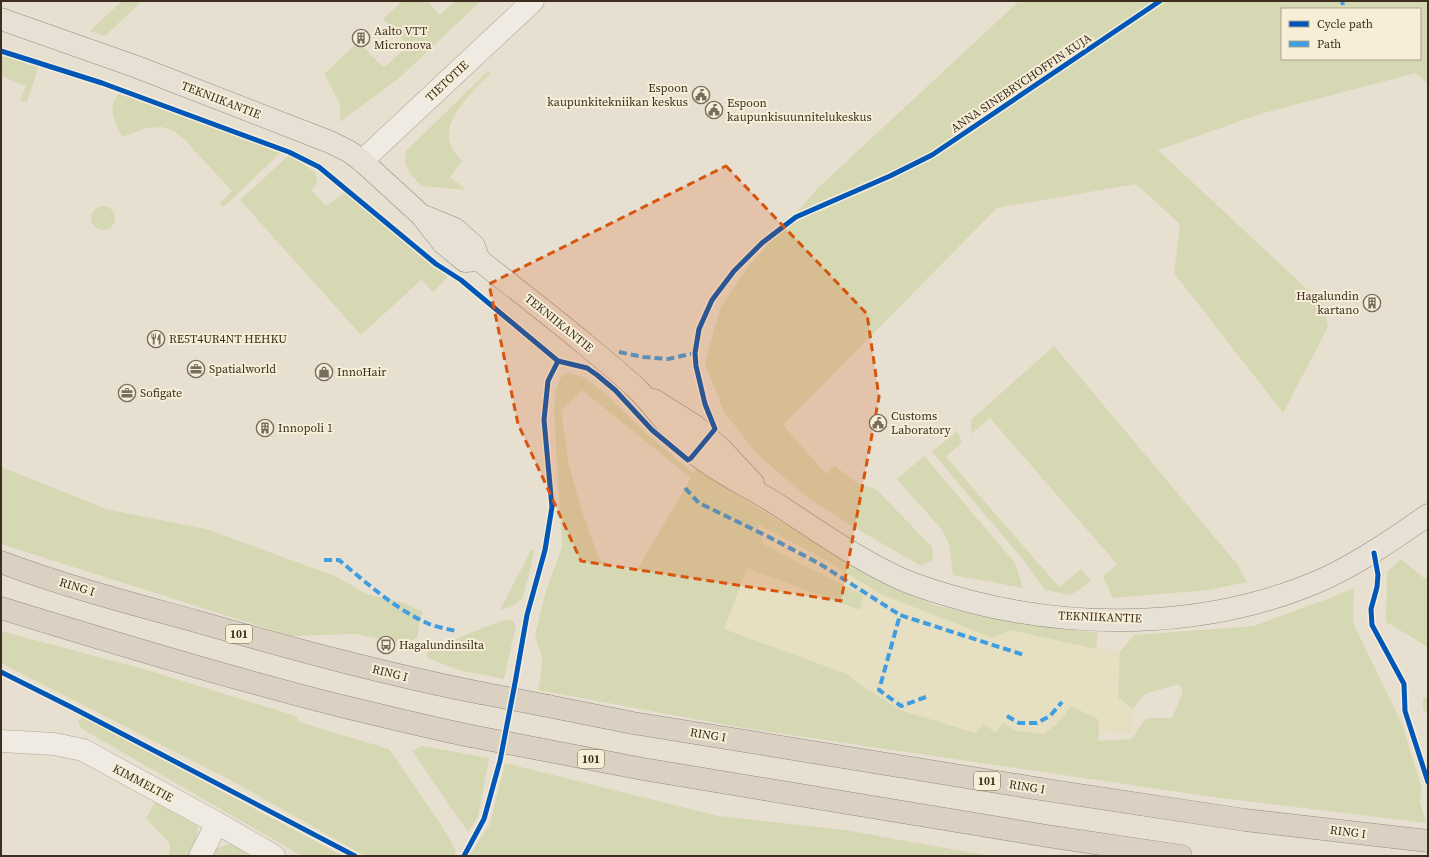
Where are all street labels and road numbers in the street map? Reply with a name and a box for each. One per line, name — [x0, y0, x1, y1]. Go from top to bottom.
street label: ANNA SINEBRYCHOFFIN KUJA — [947, 30, 1095, 136]
street label: TIETOTIE — [422, 57, 472, 105]
street label: TEKNIIKANTIE — [179, 78, 263, 122]
street label: TEKNIIKANTIE — [521, 290, 597, 356]
street label: RING I — [57, 574, 97, 600]
street label: TEKNIIKANTIE — [1058, 608, 1142, 626]
road number: 101 — [226, 625, 252, 643]
street label: RING I — [370, 661, 410, 685]
street label: RING I — [689, 724, 727, 746]
road number: 101 — [578, 750, 604, 768]
street label: KIMMELTIE — [110, 760, 176, 806]
road number: 101 — [974, 772, 1000, 790]
street label: RING I — [1008, 776, 1046, 798]
street label: RING I — [1329, 822, 1367, 842]

